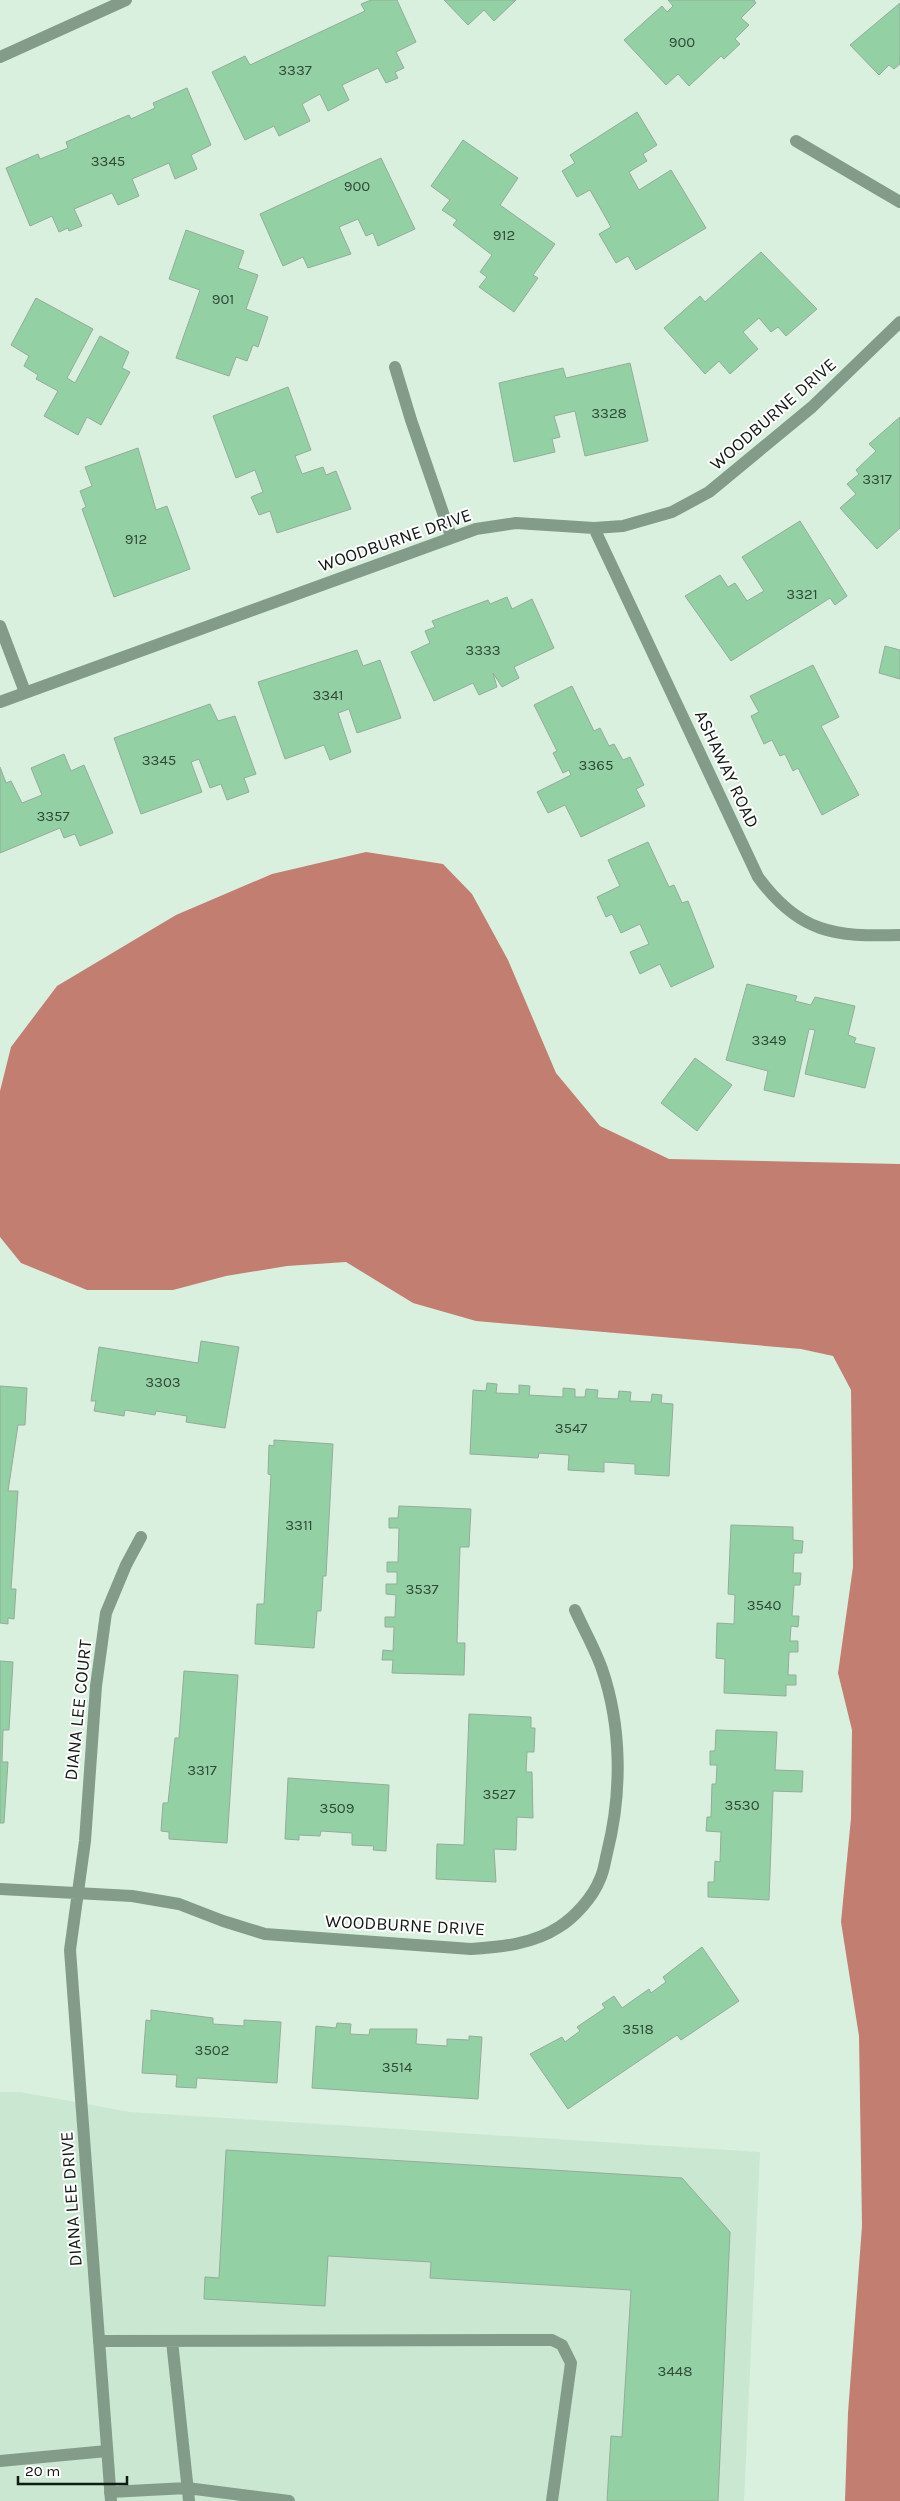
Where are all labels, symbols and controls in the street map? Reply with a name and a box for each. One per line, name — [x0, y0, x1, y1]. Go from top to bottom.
house number: 900 — [669, 33, 695, 51]
house number: 3337 — [278, 61, 312, 79]
house number: 3345 — [91, 152, 125, 170]
house number: 900 — [344, 177, 370, 195]
house number: 912 — [493, 226, 515, 244]
house number: 901 — [212, 290, 234, 308]
street label: WOODBURNE DRIVE — [705, 353, 841, 475]
house number: 3328 — [591, 404, 627, 422]
house number: 3317 — [862, 470, 892, 488]
street label: WOODBURNE DRIVE — [316, 504, 474, 576]
house number: 912 — [125, 530, 147, 548]
house number: 3321 — [786, 585, 818, 603]
house number: 3333 — [465, 641, 501, 659]
house number: 3341 — [312, 686, 344, 704]
street label: ASHAWAY ROAD — [690, 707, 764, 831]
house number: 3345 — [142, 751, 176, 769]
house number: 3365 — [579, 756, 613, 774]
house number: 3357 — [36, 807, 70, 825]
house number: 3349 — [752, 1031, 786, 1049]
house number: 3303 — [145, 1373, 181, 1391]
house number: 3547 — [555, 1419, 587, 1437]
house number: 3311 — [285, 1516, 313, 1534]
house number: 3537 — [405, 1580, 439, 1598]
house number: 3540 — [747, 1596, 781, 1614]
street label: DIANA LEE COURT — [60, 1638, 96, 1782]
house number: 3317 — [187, 1761, 217, 1779]
house number: 3527 — [482, 1785, 516, 1803]
house number: 3530 — [724, 1796, 760, 1814]
house number: 3509 — [320, 1799, 354, 1817]
street label: WOODBURNE DRIVE — [324, 1910, 486, 1940]
house number: 3518 — [622, 2020, 654, 2038]
house number: 3502 — [195, 2041, 229, 2059]
house number: 3514 — [382, 2058, 413, 2076]
street label: DIANA LEE DRIVE — [55, 2131, 87, 2267]
house number: 3448 — [658, 2362, 692, 2380]
scale bar — [18, 2454, 126, 2486]
text: 20 m — [25, 2462, 60, 2480]

